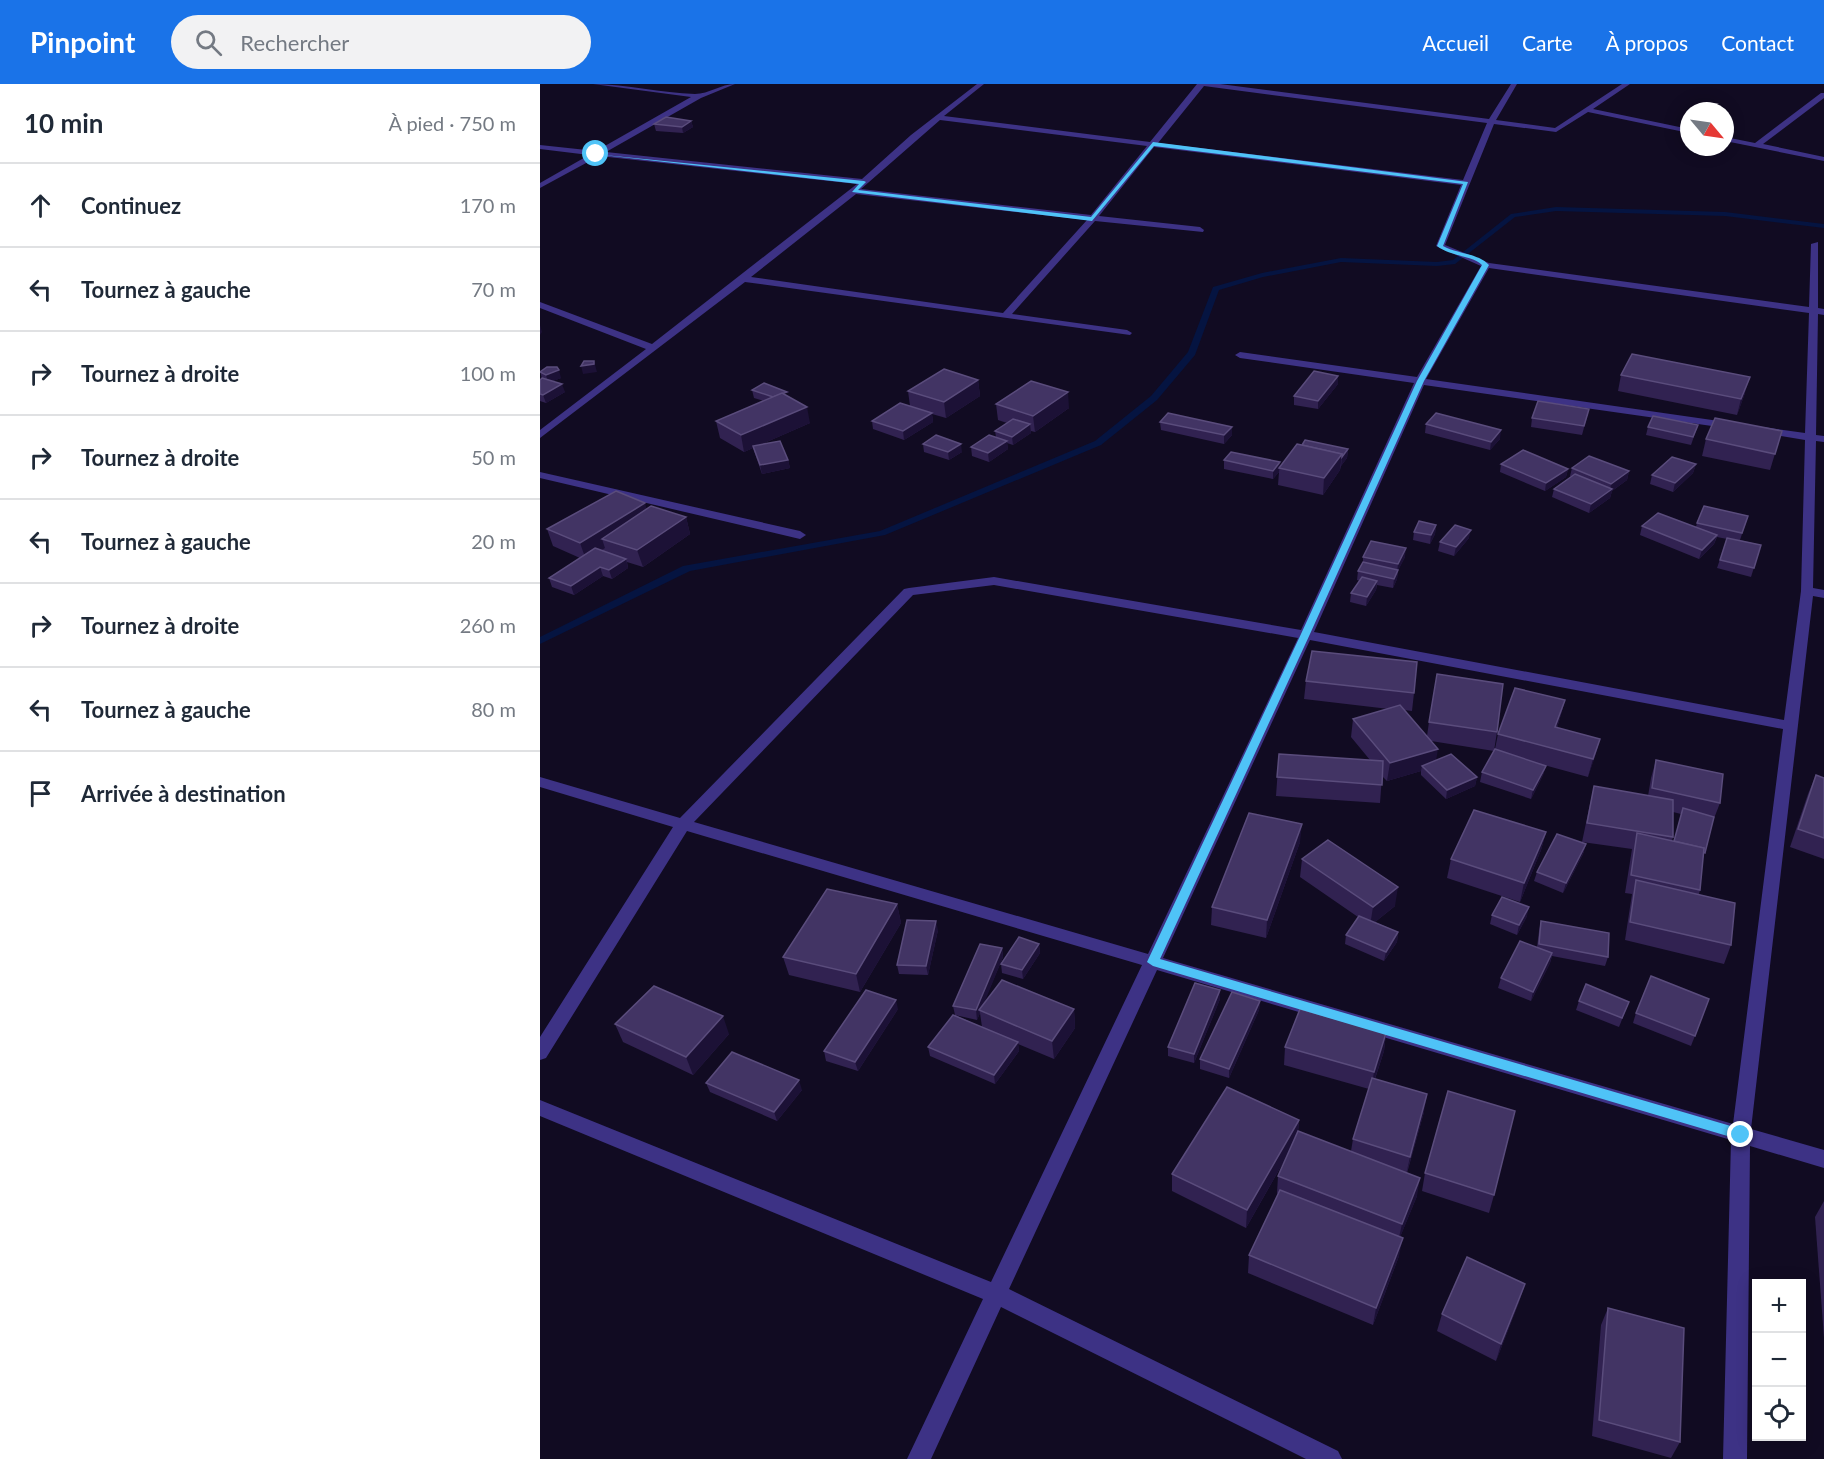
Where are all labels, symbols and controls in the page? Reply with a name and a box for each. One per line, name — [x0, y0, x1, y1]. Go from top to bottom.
search box — [171, 15, 591, 69]
text: Pinpoint — [30, 25, 135, 59]
icon: search — [192, 26, 225, 59]
text: Rechercher — [240, 29, 349, 56]
text: Accueil — [1422, 30, 1489, 55]
text: Carte — [1522, 30, 1573, 55]
text: À propos — [1606, 30, 1688, 55]
text: Contact — [1721, 30, 1794, 55]
north arrow — [1680, 102, 1734, 156]
text: 10 min — [24, 107, 104, 139]
text: À pied · 750 m — [388, 111, 516, 135]
route start — [582, 140, 608, 166]
icon: ahead — [24, 189, 57, 222]
text: Continuez — [81, 192, 181, 219]
text: 170 m — [460, 193, 516, 217]
icon: left — [24, 273, 57, 306]
text: Tournez à gauche — [81, 276, 251, 303]
text: 70 m — [471, 277, 516, 301]
icon: right — [24, 357, 57, 390]
text: Tournez à droite — [81, 360, 239, 387]
text: 100 m — [460, 361, 516, 385]
icon: right — [24, 441, 57, 474]
text: Tournez à droite — [81, 444, 239, 471]
text: 50 m — [471, 445, 516, 469]
icon: left — [24, 525, 57, 558]
text: Tournez à gauche — [81, 528, 251, 555]
text: 20 m — [471, 529, 516, 553]
icon: right — [24, 609, 57, 642]
text: Tournez à droite — [81, 612, 239, 639]
text: 260 m — [460, 613, 516, 637]
icon: left — [24, 693, 57, 726]
text: Tournez à gauche — [81, 696, 251, 723]
text: 80 m — [471, 697, 516, 721]
icon: arrive — [24, 777, 57, 810]
text: Arrivée à destination — [81, 780, 286, 807]
route end — [1727, 1121, 1753, 1147]
map controls — [1752, 1279, 1806, 1441]
button: + — [1752, 1279, 1806, 1333]
button: − — [1752, 1333, 1806, 1387]
button: locate — [1752, 1387, 1806, 1441]

